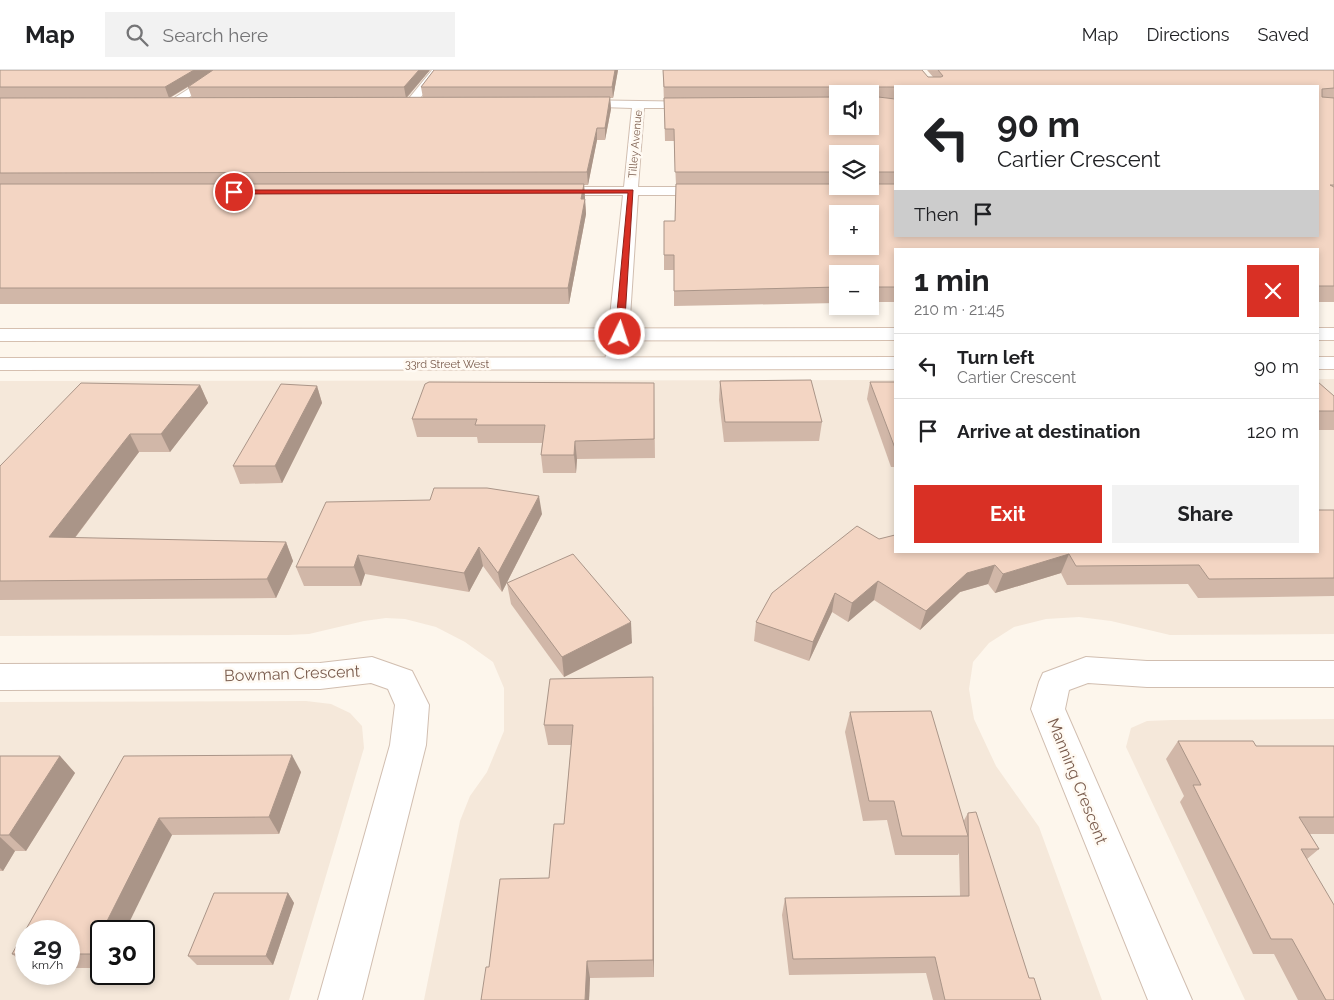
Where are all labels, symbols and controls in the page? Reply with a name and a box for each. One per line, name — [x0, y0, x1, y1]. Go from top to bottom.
search box — [105, 12, 455, 57]
text: Map — [25, 20, 75, 49]
icon: search — [123, 21, 151, 49]
text: Search here — [163, 24, 268, 46]
text: Map — [1082, 24, 1118, 45]
text: Directions — [1146, 24, 1230, 45]
text: Saved — [1258, 24, 1309, 45]
map controls — [829, 85, 879, 315]
button: sound — [829, 85, 879, 135]
text: 90 m — [997, 104, 1080, 145]
icon: left — [914, 105, 979, 170]
street label: Tilley Avenue — [626, 109, 645, 179]
button: layers — [829, 145, 879, 195]
text: Cartier Crescent — [997, 146, 1161, 172]
pin — [213, 171, 255, 213]
icon: arrive — [220, 178, 248, 206]
icon: arrive — [969, 200, 997, 228]
text: Then — [914, 203, 959, 225]
button: + — [829, 205, 879, 255]
text: 1 min — [914, 263, 990, 298]
button: − — [829, 265, 879, 315]
button: close — [1247, 265, 1299, 317]
text: 210 m · 21:45 — [914, 300, 1005, 319]
position arrow — [593, 307, 645, 359]
text: Turn left — [957, 346, 1034, 368]
icon: left — [914, 352, 942, 380]
text: 90 m — [1254, 355, 1299, 377]
street label: 33rd Street West — [405, 358, 489, 371]
text: Cartier Crescent — [957, 368, 1076, 387]
icon: arrive — [914, 417, 942, 445]
text: Arrive at destination — [957, 420, 1141, 442]
text: 120 m — [1247, 420, 1299, 442]
button: Exit — [914, 485, 1102, 543]
button: Share — [1112, 485, 1299, 543]
street label: Bowman Crescent — [224, 662, 361, 685]
street label: Manning Crescent — [1044, 715, 1112, 848]
speed limit sign: 30 — [90, 920, 155, 985]
text: 29 — [33, 931, 62, 961]
text: km/h — [32, 958, 63, 972]

